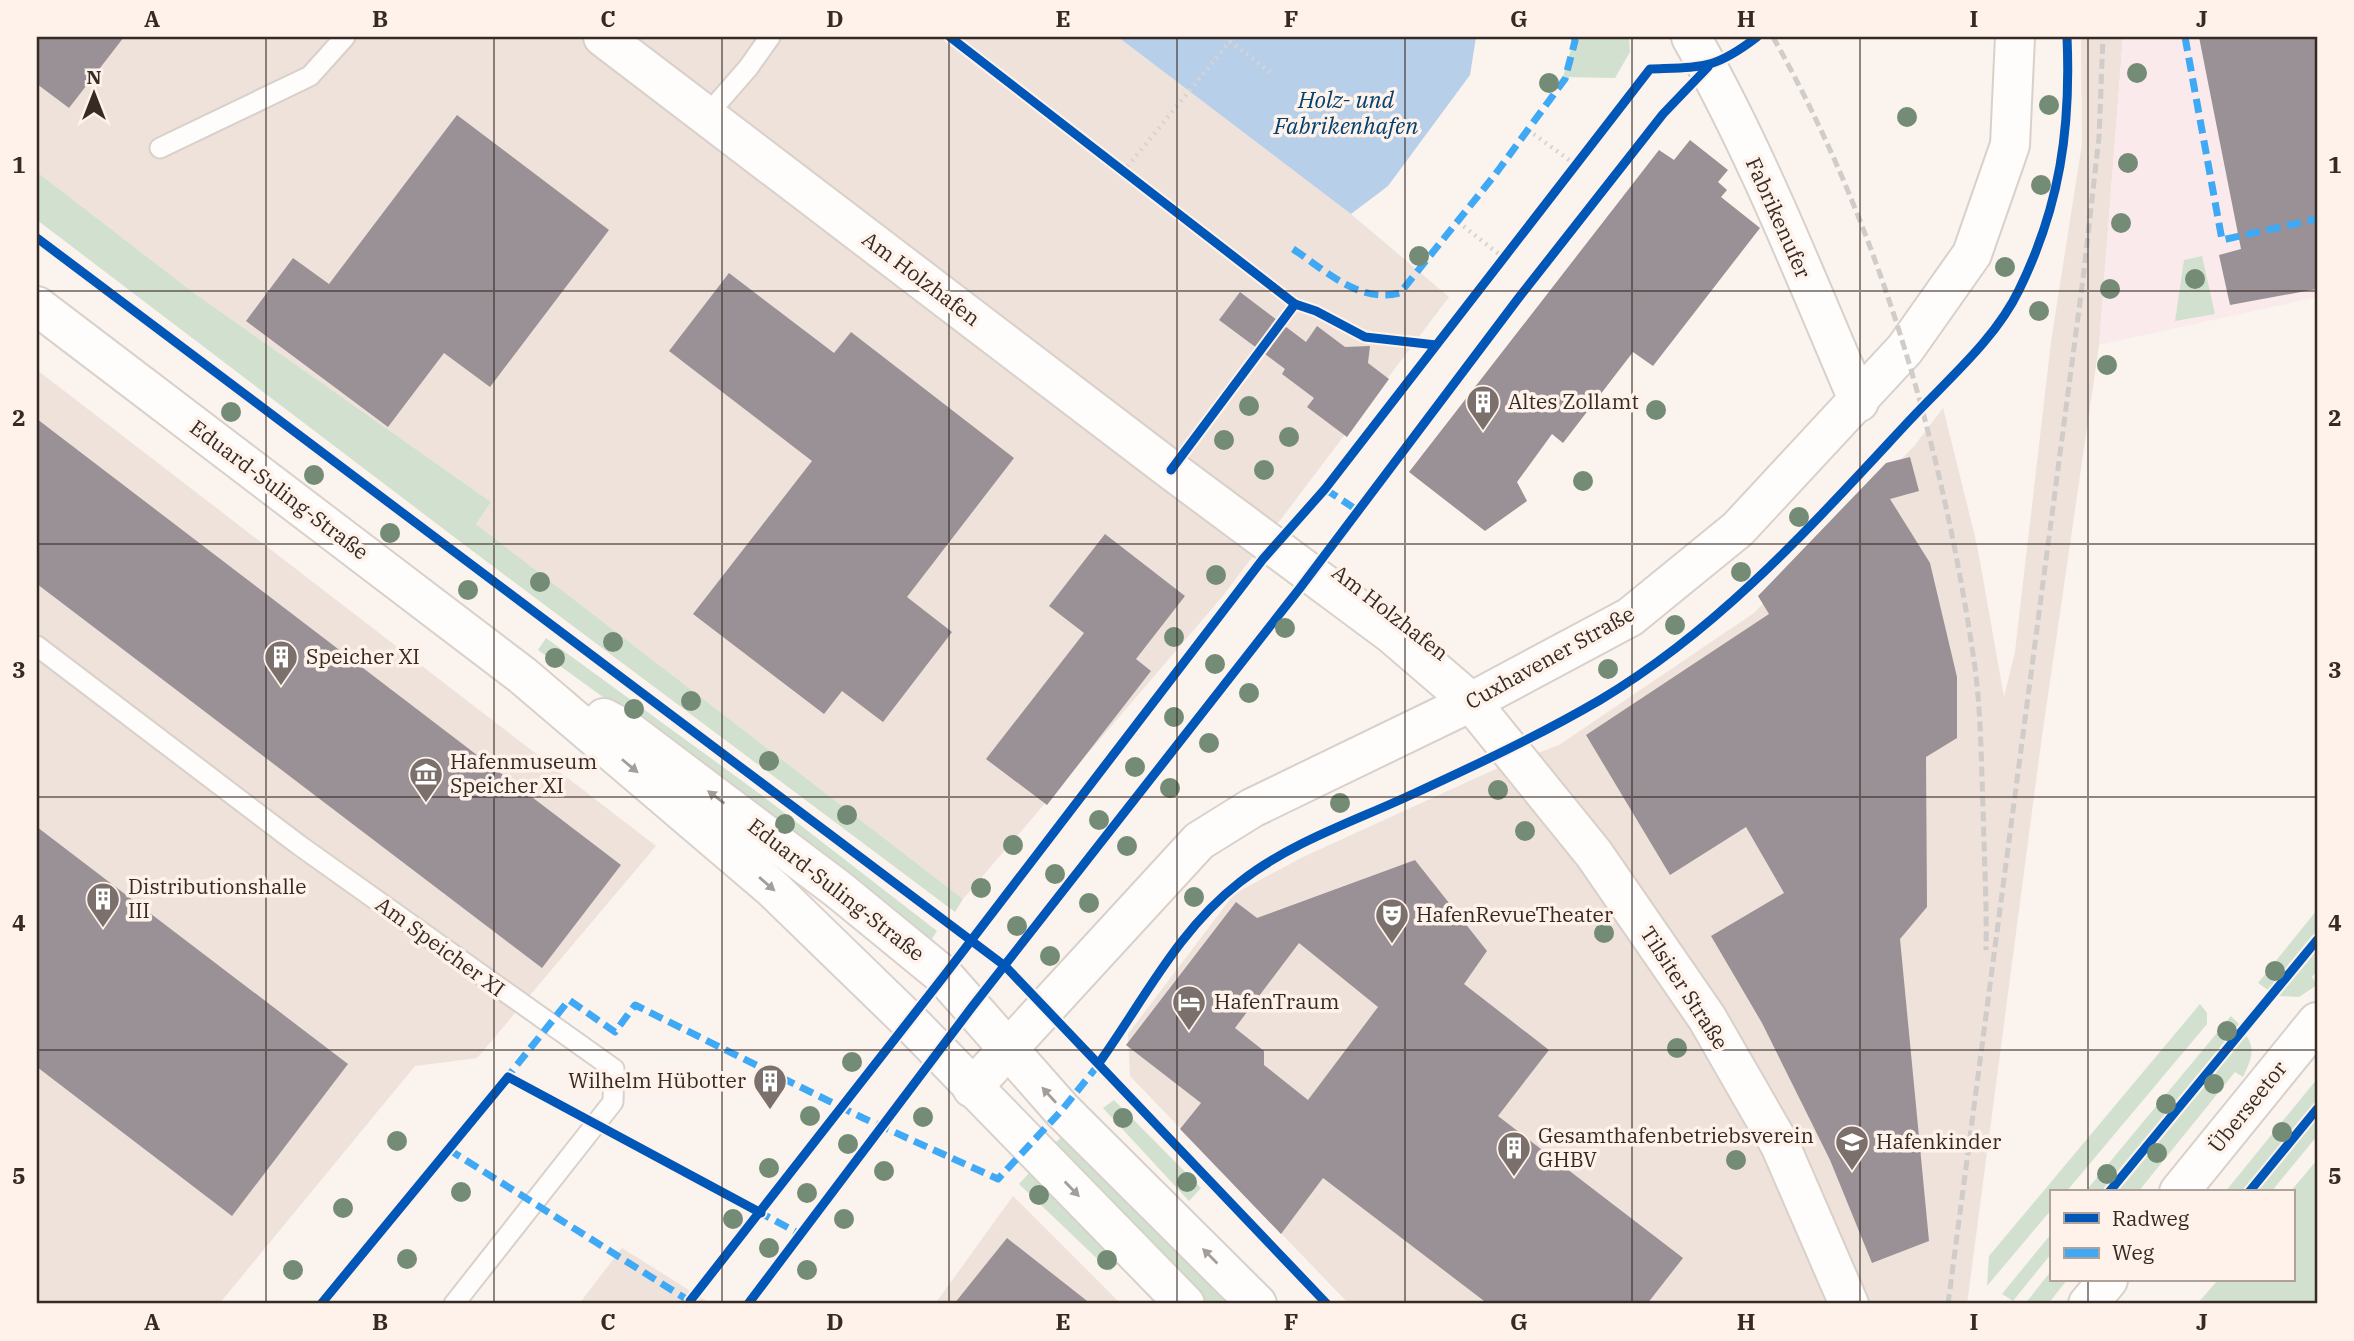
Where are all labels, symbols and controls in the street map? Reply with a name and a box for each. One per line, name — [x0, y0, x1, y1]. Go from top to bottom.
text: A — [144, 3, 160, 33]
text: B — [372, 3, 388, 33]
text: C — [600, 3, 616, 33]
text: D — [826, 3, 844, 33]
text: E — [1055, 3, 1071, 33]
text: F — [1284, 3, 1298, 33]
text: G — [1510, 3, 1528, 33]
text: H — [1737, 3, 1755, 33]
text: I — [1970, 3, 1978, 33]
text: J — [2196, 3, 2208, 33]
north arrow — [60, 60, 130, 130]
text: N — [86, 65, 102, 89]
water label: Holz- und Fabrikenhafen — [1273, 84, 1418, 140]
text: 1 — [12, 149, 26, 179]
text: 1 — [2328, 149, 2342, 179]
street label: Fabrikenufer — [1740, 153, 1818, 283]
street label: Am Holzhafen — [857, 225, 986, 332]
building icon: Altes Zollamt — [1464, 383, 1502, 432]
place label: Altes Zollamt — [1508, 387, 1639, 415]
text: 2 — [12, 402, 26, 432]
text: 2 — [2328, 402, 2342, 432]
street label: Eduard-Suling-Straße — [185, 413, 375, 566]
street label: Am Holzhafen — [1327, 558, 1455, 667]
street label: Cuxhavener Straße — [1460, 599, 1639, 715]
building icon: Speicher XI — [262, 638, 300, 687]
place label: Speicher XI — [306, 642, 420, 670]
text: 3 — [12, 654, 26, 684]
text: 3 — [2328, 654, 2342, 684]
place label: Hafenmuseum Speicher XI — [450, 747, 597, 799]
museum icon: Hafenmuseum Speicher XI — [407, 755, 445, 804]
one-way arrow — [621, 759, 639, 774]
one-way arrow — [707, 790, 725, 805]
street label: Eduard-Suling-Straße — [743, 812, 931, 967]
place label: Distributionshalle III — [128, 872, 306, 924]
one-way arrow — [758, 876, 775, 891]
building icon: Distributionshalle III — [84, 880, 122, 929]
street label: Am Speicher XI — [370, 890, 511, 1003]
theatre icon: HafenRevueTheater — [1373, 896, 1411, 945]
place label: HafenRevueTheater — [1416, 900, 1614, 928]
text: 4 — [12, 907, 26, 937]
text: 4 — [2328, 907, 2342, 937]
street label: Tilsiter Straße — [1635, 920, 1735, 1054]
hotel icon: HafenTraum — [1170, 983, 1208, 1032]
place label: HafenTraum — [1214, 987, 1340, 1015]
street label: Überseetor — [2202, 1054, 2293, 1158]
building icon: Wilhelm Hübotter — [751, 1062, 789, 1111]
place label: Wilhelm Hübotter — [568, 1066, 747, 1094]
one-way arrow — [1041, 1087, 1057, 1104]
place label: Gesamthafenbetriebsverein GHBV — [1538, 1121, 1814, 1173]
school or university icon: Hafenkinder — [1833, 1123, 1871, 1172]
place label: Hafenkinder — [1876, 1127, 2002, 1155]
building icon: Gesamthafenbetriebsverein GHBV — [1495, 1129, 1533, 1178]
text: 5 — [12, 1160, 26, 1190]
text: 5 — [2328, 1160, 2342, 1190]
one-way arrow — [1063, 1180, 1079, 1197]
legend — [2050, 1190, 2294, 1282]
text: Radweg — [2112, 1204, 2190, 1232]
text: Weg — [2112, 1238, 2155, 1266]
one-way arrow — [1201, 1247, 1218, 1264]
text: A — [144, 1306, 160, 1336]
text: B — [372, 1306, 388, 1336]
text: C — [600, 1306, 616, 1336]
text: D — [826, 1306, 844, 1336]
text: E — [1055, 1306, 1071, 1336]
text: F — [1284, 1306, 1298, 1336]
text: G — [1510, 1306, 1528, 1336]
text: H — [1737, 1306, 1755, 1336]
text: I — [1970, 1306, 1978, 1336]
text: J — [2196, 1306, 2208, 1336]

